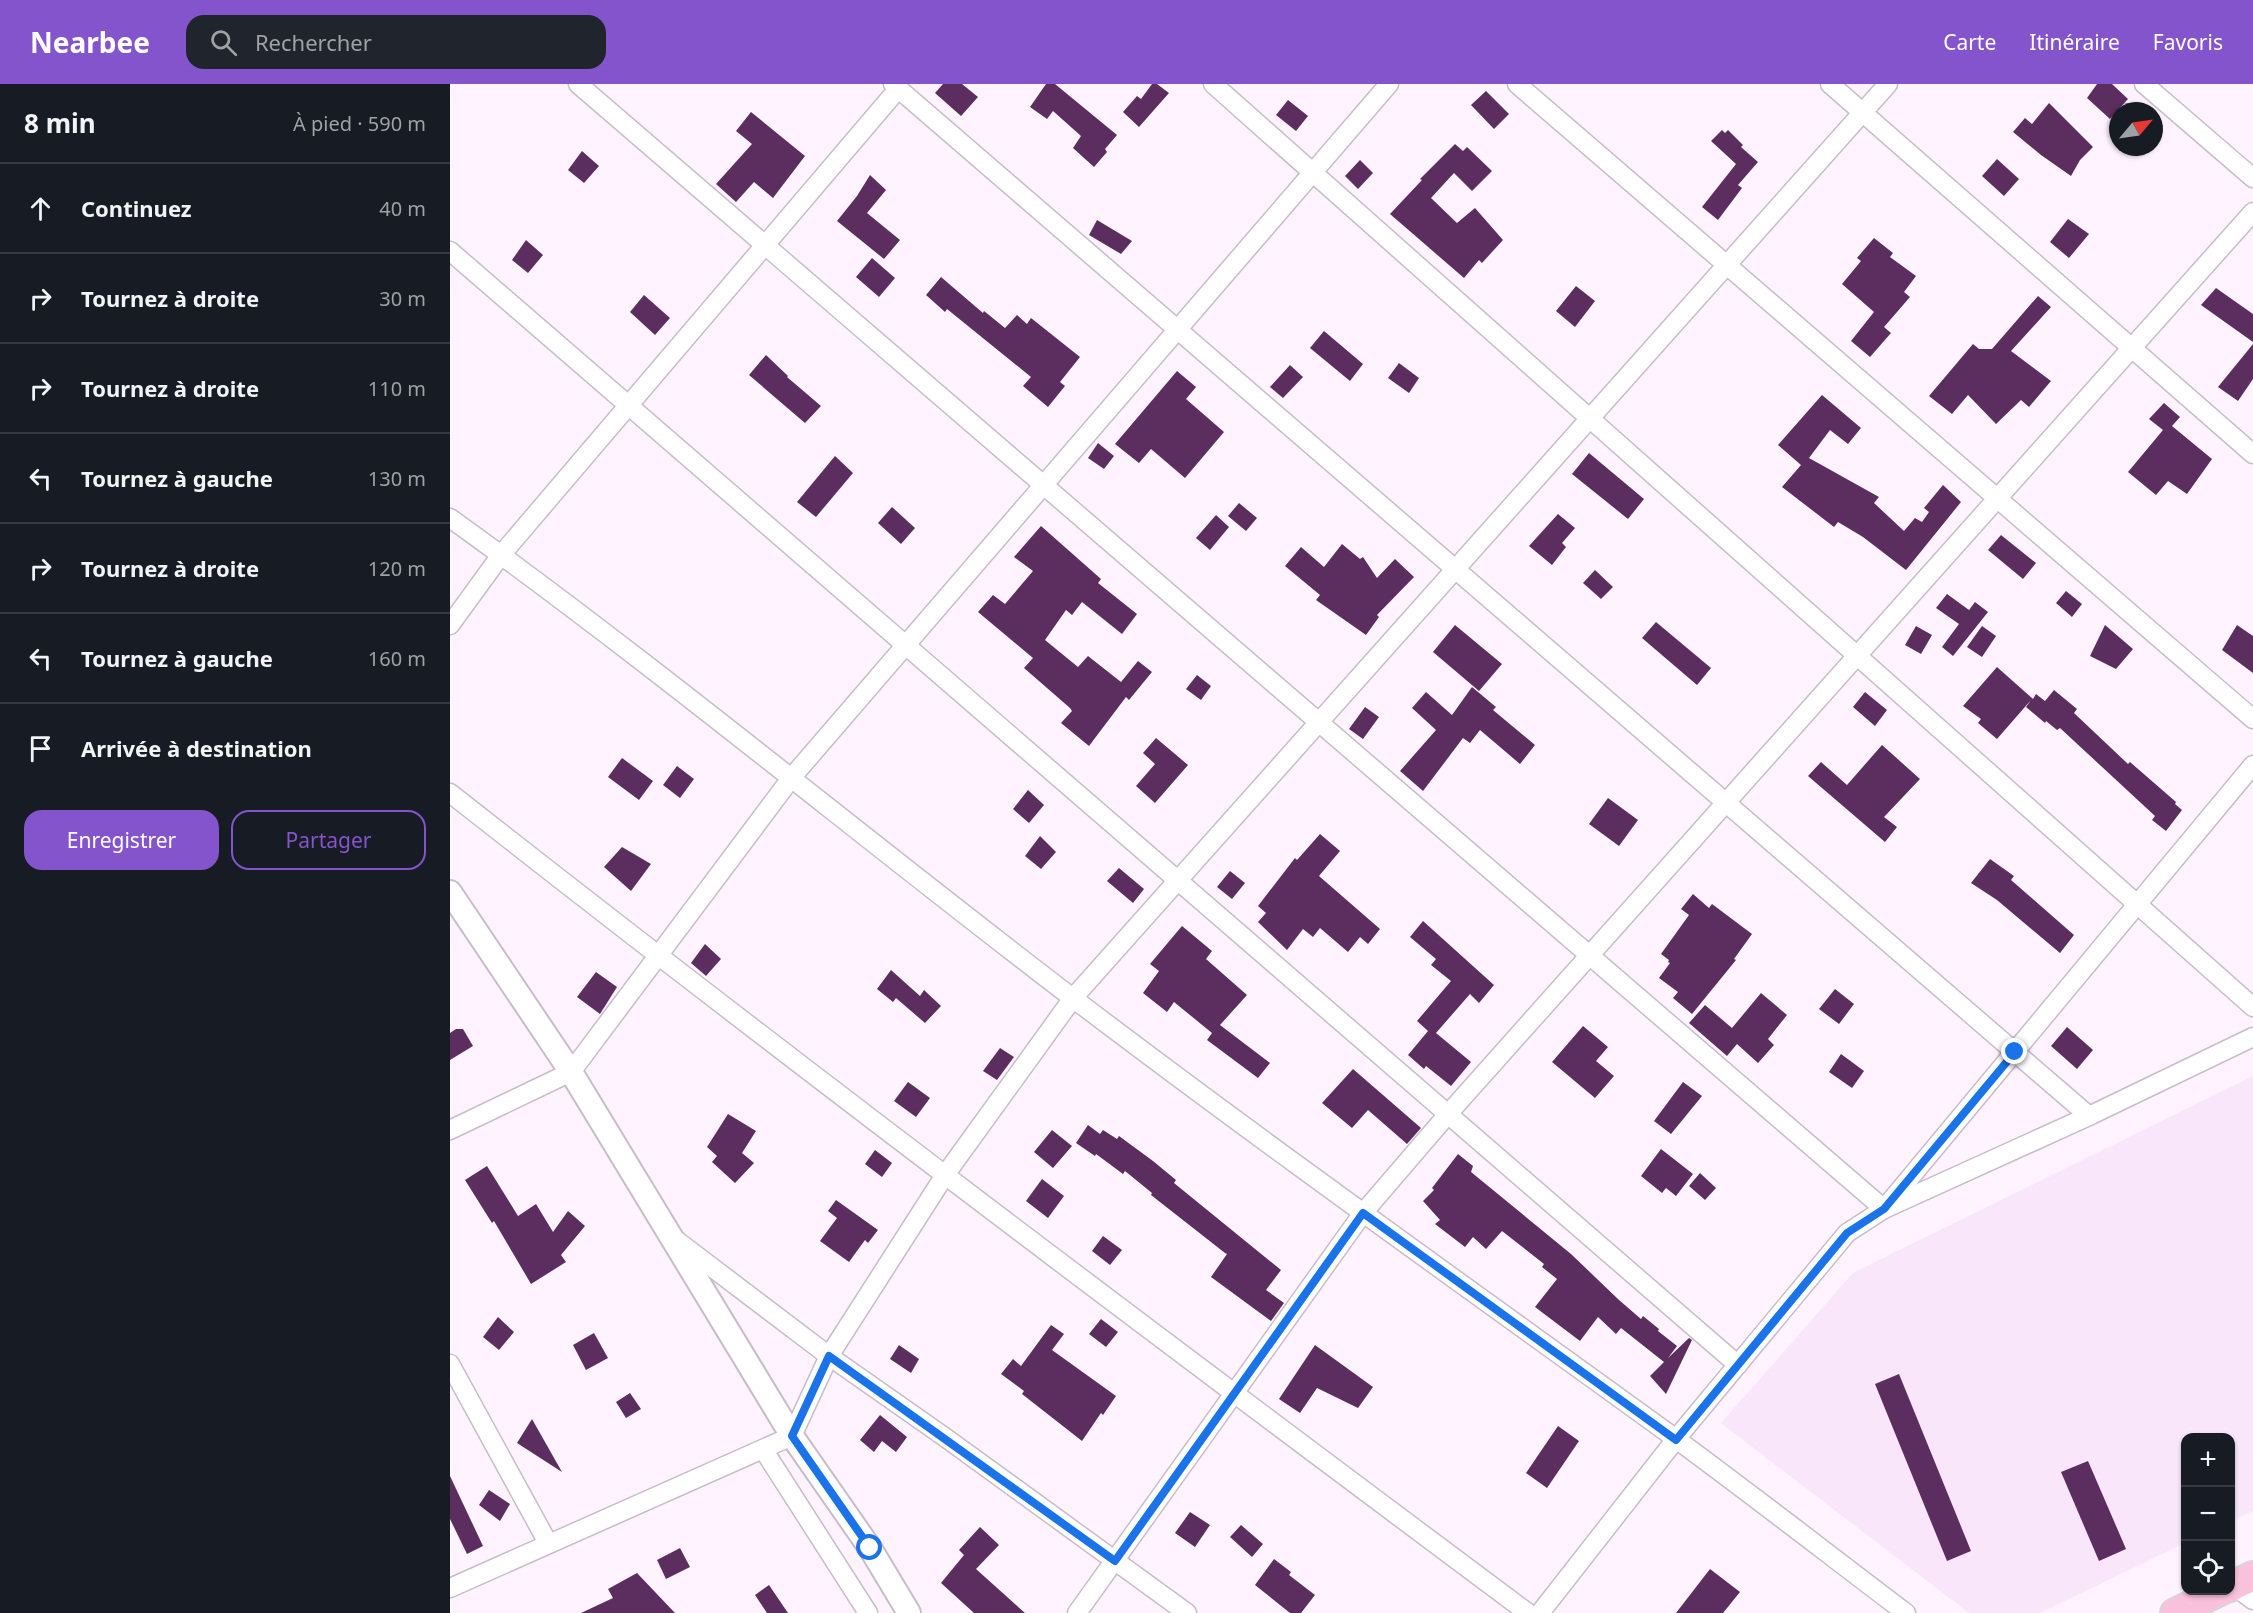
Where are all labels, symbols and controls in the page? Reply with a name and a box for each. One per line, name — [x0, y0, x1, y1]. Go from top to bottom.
search box — [186, 15, 606, 69]
text: Nearbee — [30, 23, 150, 61]
icon: search — [207, 26, 240, 59]
text: Rechercher — [255, 27, 372, 57]
text: Carte — [1943, 28, 1996, 56]
text: Itinéraire — [2029, 28, 2120, 56]
text: Favoris — [2153, 28, 2223, 56]
north arrow — [2109, 102, 2163, 156]
text: 8 min — [24, 105, 96, 141]
text: À pied · 590 m — [293, 110, 426, 137]
icon: ahead — [24, 192, 57, 225]
text: Continuez — [81, 193, 192, 223]
text: 40 m — [379, 195, 426, 222]
icon: right — [24, 282, 57, 315]
text: Tournez à droite — [81, 283, 259, 313]
text: 30 m — [379, 285, 426, 312]
icon: right — [24, 372, 57, 405]
text: Tournez à droite — [81, 373, 259, 403]
text: 110 m — [368, 375, 426, 402]
icon: left — [24, 462, 57, 495]
text: Tournez à gauche — [81, 463, 273, 493]
text: 130 m — [368, 465, 426, 492]
icon: right — [24, 552, 57, 585]
text: Tournez à droite — [81, 553, 259, 583]
text: 120 m — [368, 555, 426, 582]
icon: left — [24, 642, 57, 675]
text: Tournez à gauche — [81, 643, 273, 673]
text: 160 m — [368, 645, 426, 672]
icon: arrive — [24, 732, 57, 765]
text: Arrivée à destination — [81, 733, 312, 763]
button: Enregistrer — [24, 810, 219, 870]
button: Partager — [231, 810, 426, 870]
route end — [2001, 1038, 2027, 1064]
map controls — [2181, 1433, 2235, 1595]
button: + — [2181, 1433, 2235, 1487]
button: − — [2181, 1487, 2235, 1541]
route start — [856, 1534, 882, 1560]
button: locate — [2181, 1541, 2235, 1595]

